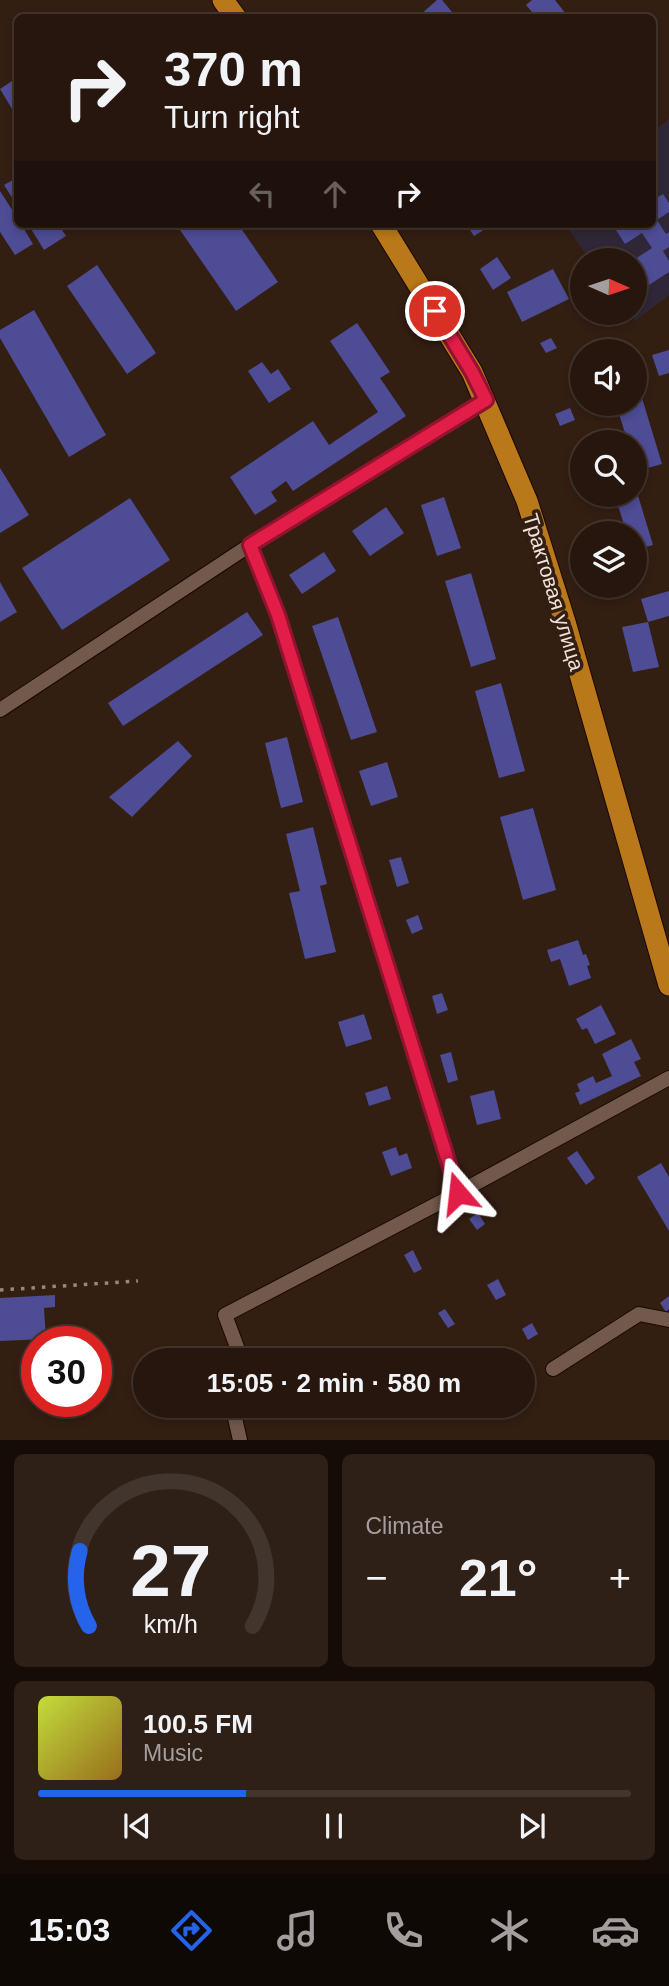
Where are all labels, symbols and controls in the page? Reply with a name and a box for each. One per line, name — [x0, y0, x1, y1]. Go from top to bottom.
icon: right — [49, 42, 140, 133]
text: 370 m — [164, 42, 303, 96]
text: Turn right — [164, 99, 300, 135]
icon: left — [243, 175, 281, 213]
icon: ahead — [316, 175, 354, 213]
icon: right — [389, 175, 427, 213]
north arrow — [570, 248, 648, 326]
map controls — [570, 248, 647, 598]
pin — [405, 281, 465, 341]
icon: arrive — [416, 292, 454, 330]
button: sound — [570, 339, 647, 416]
button: search — [570, 430, 647, 507]
street label: Трактовая улица — [519, 511, 589, 674]
button: layers — [570, 521, 647, 598]
position arrow — [421, 1156, 495, 1230]
speed limit sign: 30 — [21, 1326, 112, 1417]
text: 15:05 · 2 min · 580 m — [207, 1368, 461, 1398]
text: Climate — [366, 1513, 443, 1539]
text: 27 — [130, 1531, 211, 1612]
text: 21° — [459, 1549, 538, 1607]
text: − — [366, 1557, 388, 1599]
text: + — [609, 1557, 631, 1599]
text: km/h — [144, 1610, 198, 1638]
text: 100.5 FM — [143, 1709, 253, 1739]
text: Music — [143, 1740, 203, 1766]
icon: previous — [118, 1807, 156, 1845]
icon: pause — [315, 1807, 353, 1845]
icon: next — [513, 1807, 551, 1845]
icon: directions — [167, 1906, 216, 1955]
icon: music — [273, 1906, 322, 1955]
icon: phone — [379, 1906, 428, 1955]
icon: climate — [485, 1906, 534, 1955]
icon: car — [591, 1906, 640, 1955]
text: 15:03 — [29, 1912, 110, 1948]

